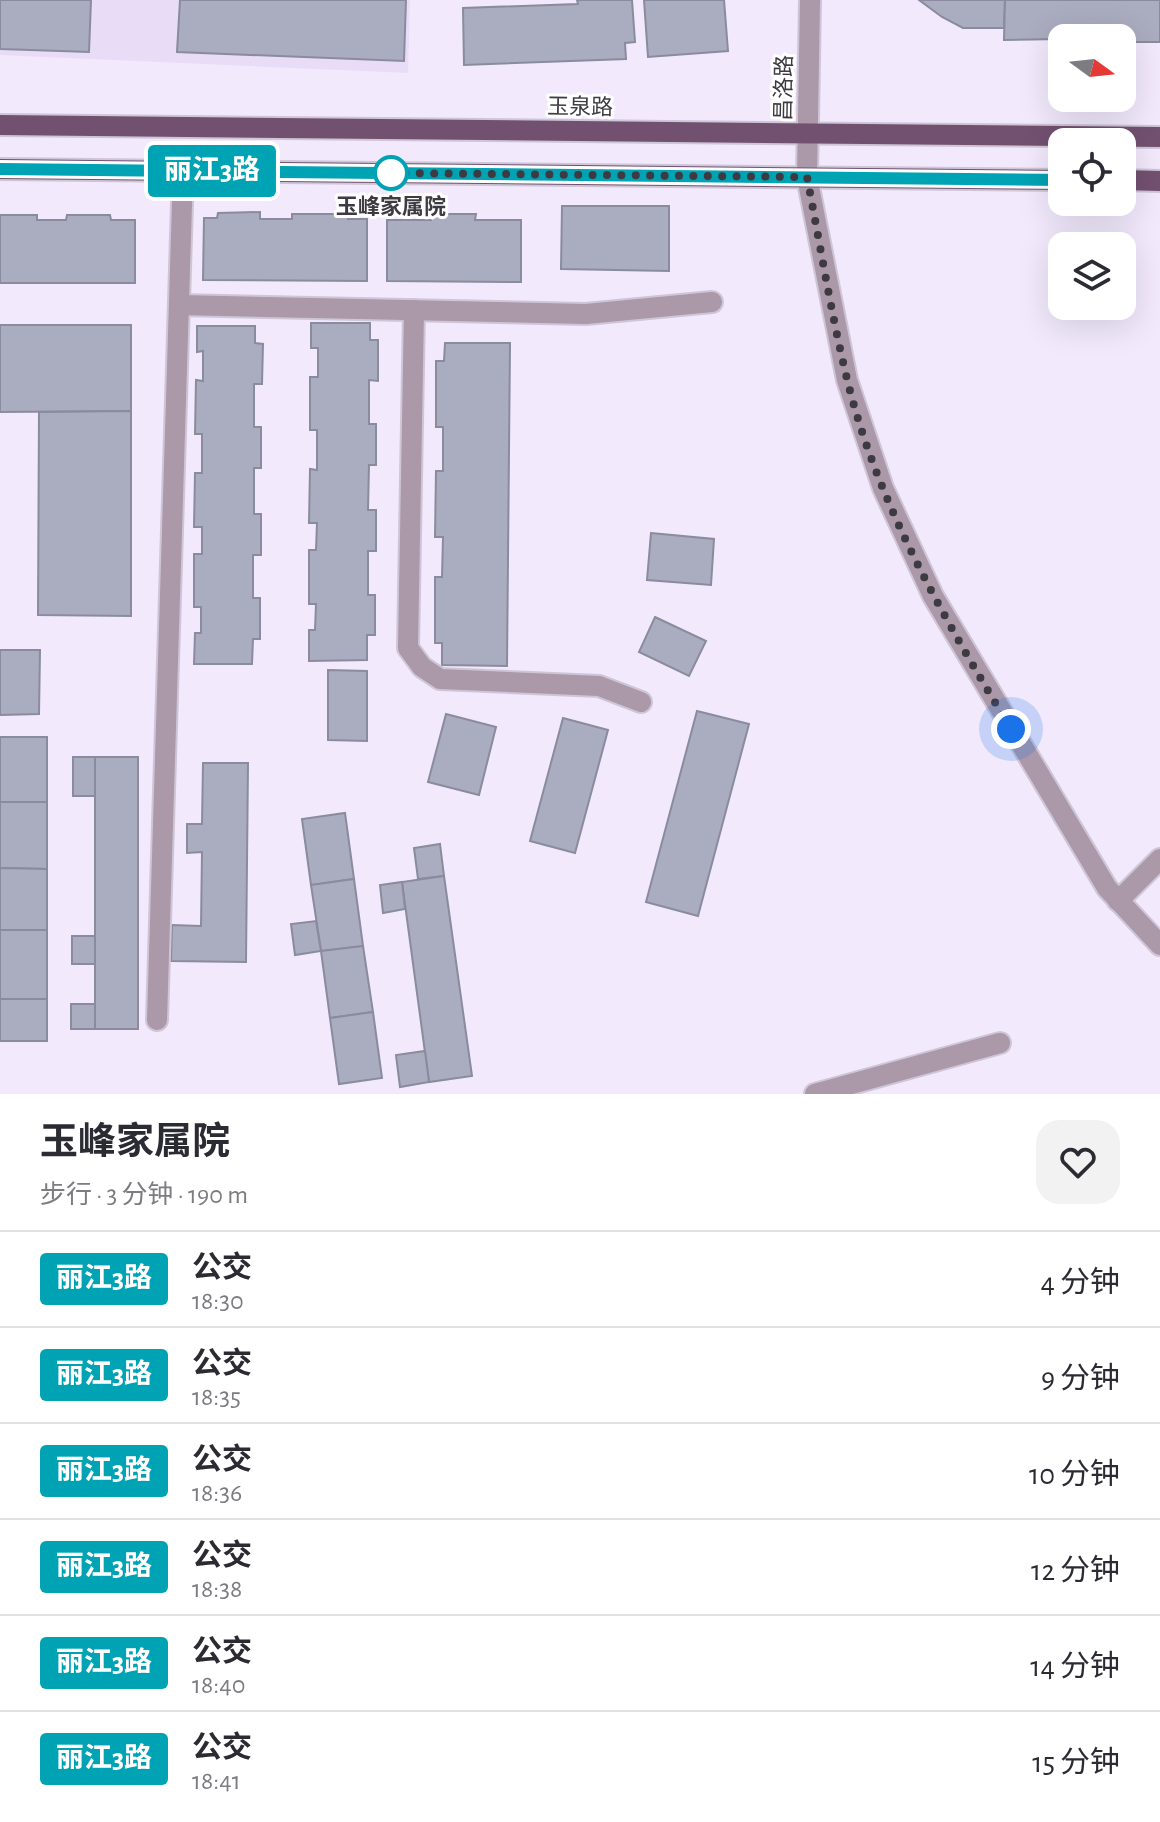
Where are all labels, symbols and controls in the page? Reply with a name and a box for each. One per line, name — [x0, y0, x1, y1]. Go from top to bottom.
north arrow — [1048, 24, 1136, 112]
map controls — [1048, 24, 1136, 320]
street label: 昌洛路 — [771, 55, 796, 121]
street label: 玉泉路 — [547, 94, 613, 119]
button: locate — [1048, 128, 1136, 216]
line badge: 丽江3路 — [156, 145, 268, 197]
marker: 玉峰家属院 — [374, 156, 408, 190]
text: 丽江3路 — [164, 157, 260, 185]
place label: 玉峰家属院 — [336, 195, 446, 218]
button: layers — [1048, 232, 1136, 320]
your location — [991, 709, 1031, 749]
button: heart — [1036, 1120, 1120, 1204]
text: 玉峰家属院 — [40, 1124, 230, 1162]
text: 步行 · 3 分钟 · 190 m — [40, 1182, 248, 1208]
text: 公交 — [192, 1253, 252, 1283]
text: 丽江3路 — [56, 1265, 152, 1293]
text: 4 分钟 — [1041, 1268, 1120, 1298]
text: 18:30 — [192, 1288, 244, 1314]
text: 公交 — [192, 1349, 252, 1379]
text: 丽江3路 — [56, 1361, 152, 1389]
text: 9 分钟 — [1041, 1364, 1120, 1394]
text: 18:35 — [192, 1384, 241, 1410]
text: 公交 — [192, 1445, 252, 1475]
text: 丽江3路 — [56, 1457, 152, 1485]
text: 10 分钟 — [1029, 1460, 1120, 1490]
text: 18:36 — [192, 1480, 242, 1506]
text: 公交 — [192, 1541, 252, 1571]
text: 丽江3路 — [56, 1553, 152, 1581]
text: 12 分钟 — [1031, 1556, 1120, 1586]
text: 18:38 — [192, 1576, 242, 1602]
text: 公交 — [192, 1637, 252, 1667]
text: 丽江3路 — [56, 1649, 152, 1677]
text: 14 分钟 — [1030, 1652, 1120, 1682]
text: 18:40 — [192, 1672, 246, 1698]
text: 公交 — [192, 1733, 252, 1763]
text: 丽江3路 — [56, 1745, 152, 1773]
text: 15 分钟 — [1032, 1748, 1120, 1778]
text: 18:41 — [192, 1768, 241, 1794]

